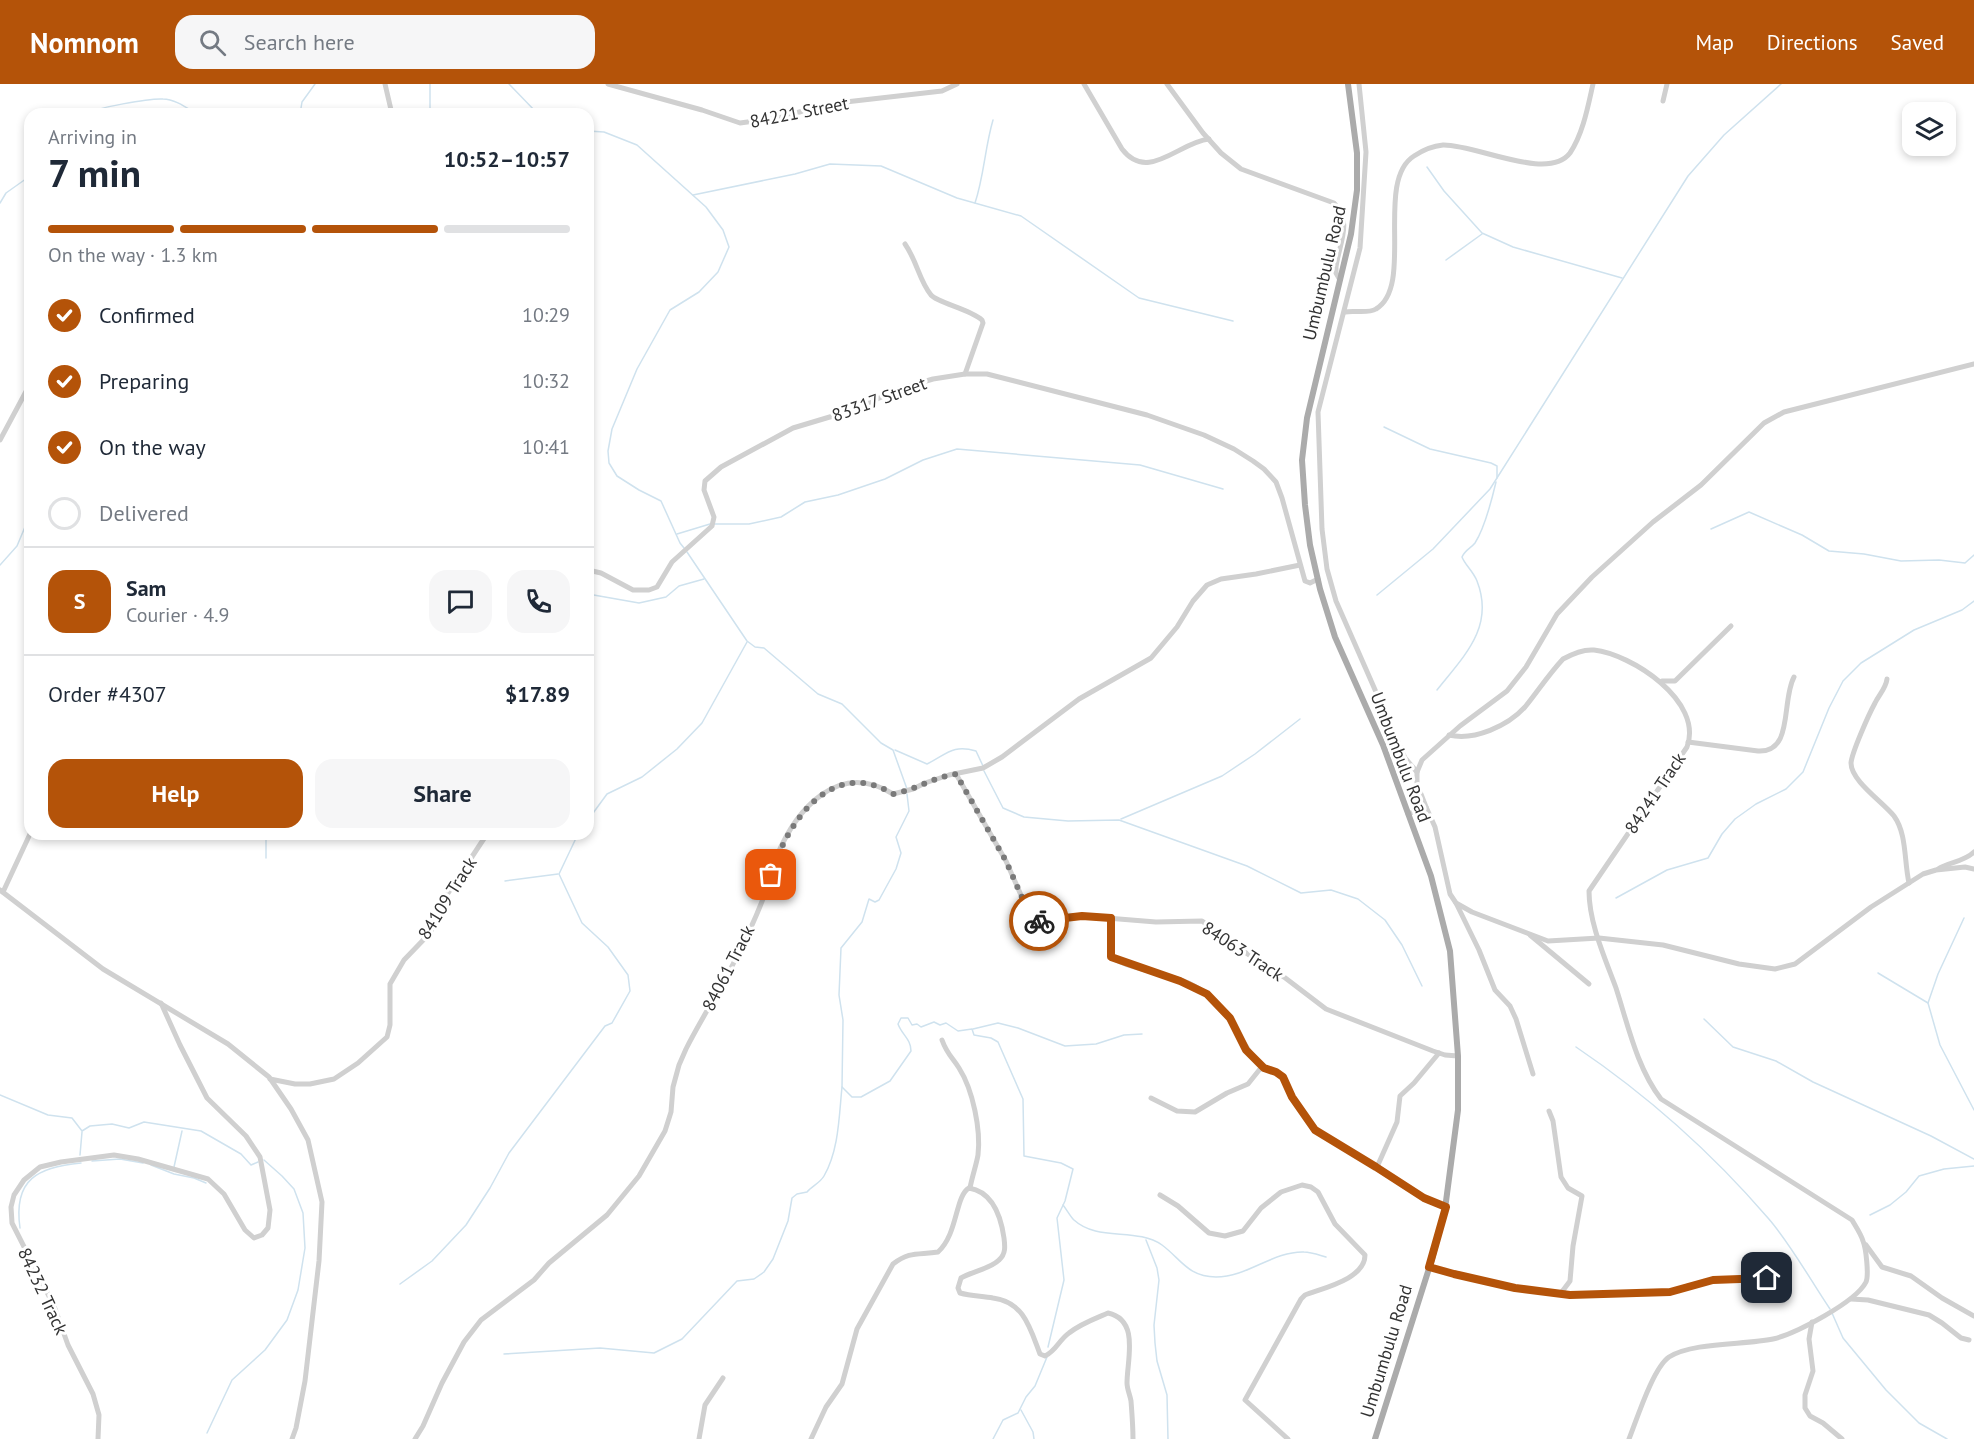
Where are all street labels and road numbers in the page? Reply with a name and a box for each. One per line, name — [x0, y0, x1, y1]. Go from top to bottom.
street label: 84221 Street — [748, 91, 850, 133]
street label: Umbumbulu Road — [1297, 203, 1351, 343]
street label: 83317 Street — [829, 371, 929, 427]
street label: Umbumbulu Road — [1366, 689, 1436, 825]
street label: 84241 Track — [1619, 748, 1691, 838]
street label: 84109 Track — [413, 852, 482, 944]
street label: 84063 Track — [1198, 916, 1289, 986]
street label: 84061 Track — [697, 921, 760, 1015]
street label: 84232 Track — [13, 1244, 73, 1338]
street label: Umbumbulu Road — [1355, 1282, 1417, 1420]

